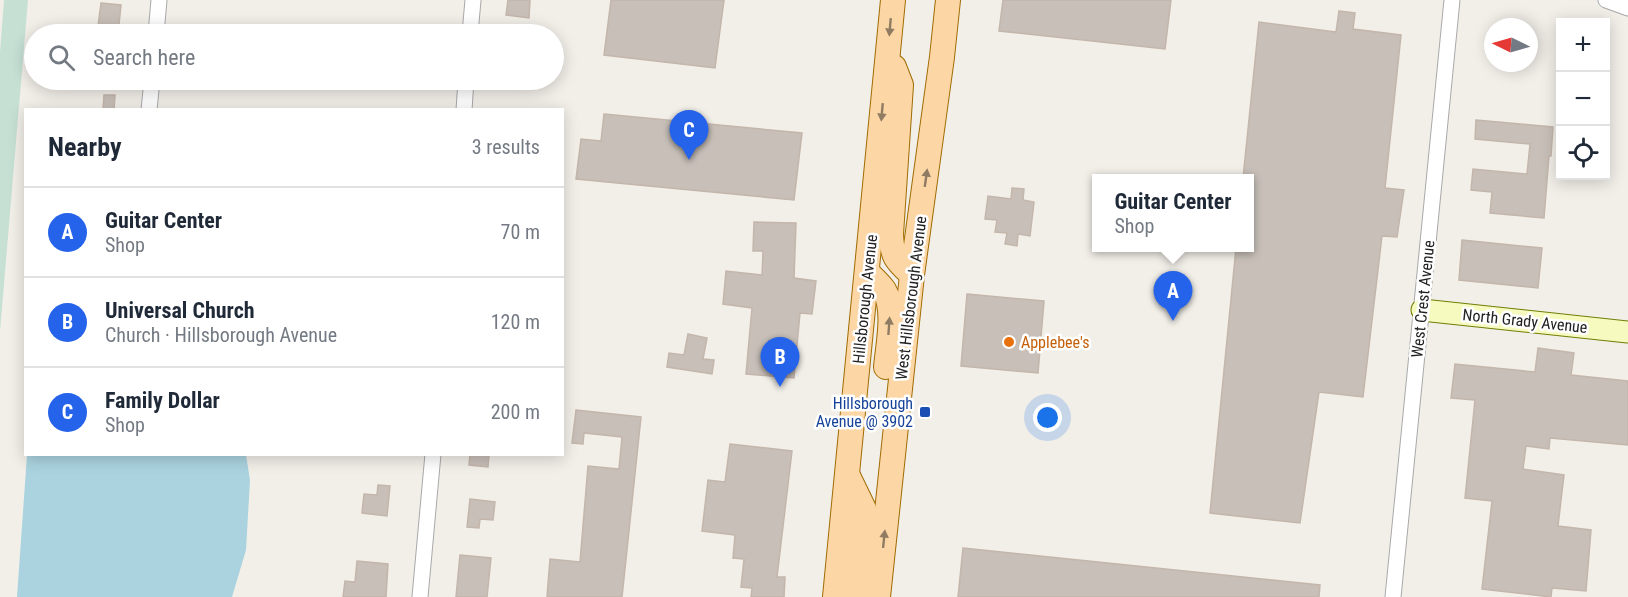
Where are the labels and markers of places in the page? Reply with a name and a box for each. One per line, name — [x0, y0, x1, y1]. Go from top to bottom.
pin: C — [670, 110, 708, 160]
pin: A — [1154, 272, 1192, 321]
place label: Applebee's — [1021, 333, 1089, 352]
marker: Applebee's — [1002, 335, 1016, 349]
pin: B — [760, 338, 800, 387]
place label: Hillsborough Avenue @ 3902 — [816, 394, 913, 431]
marker: Hillsborough Avenue @ 3902 — [918, 405, 932, 419]

